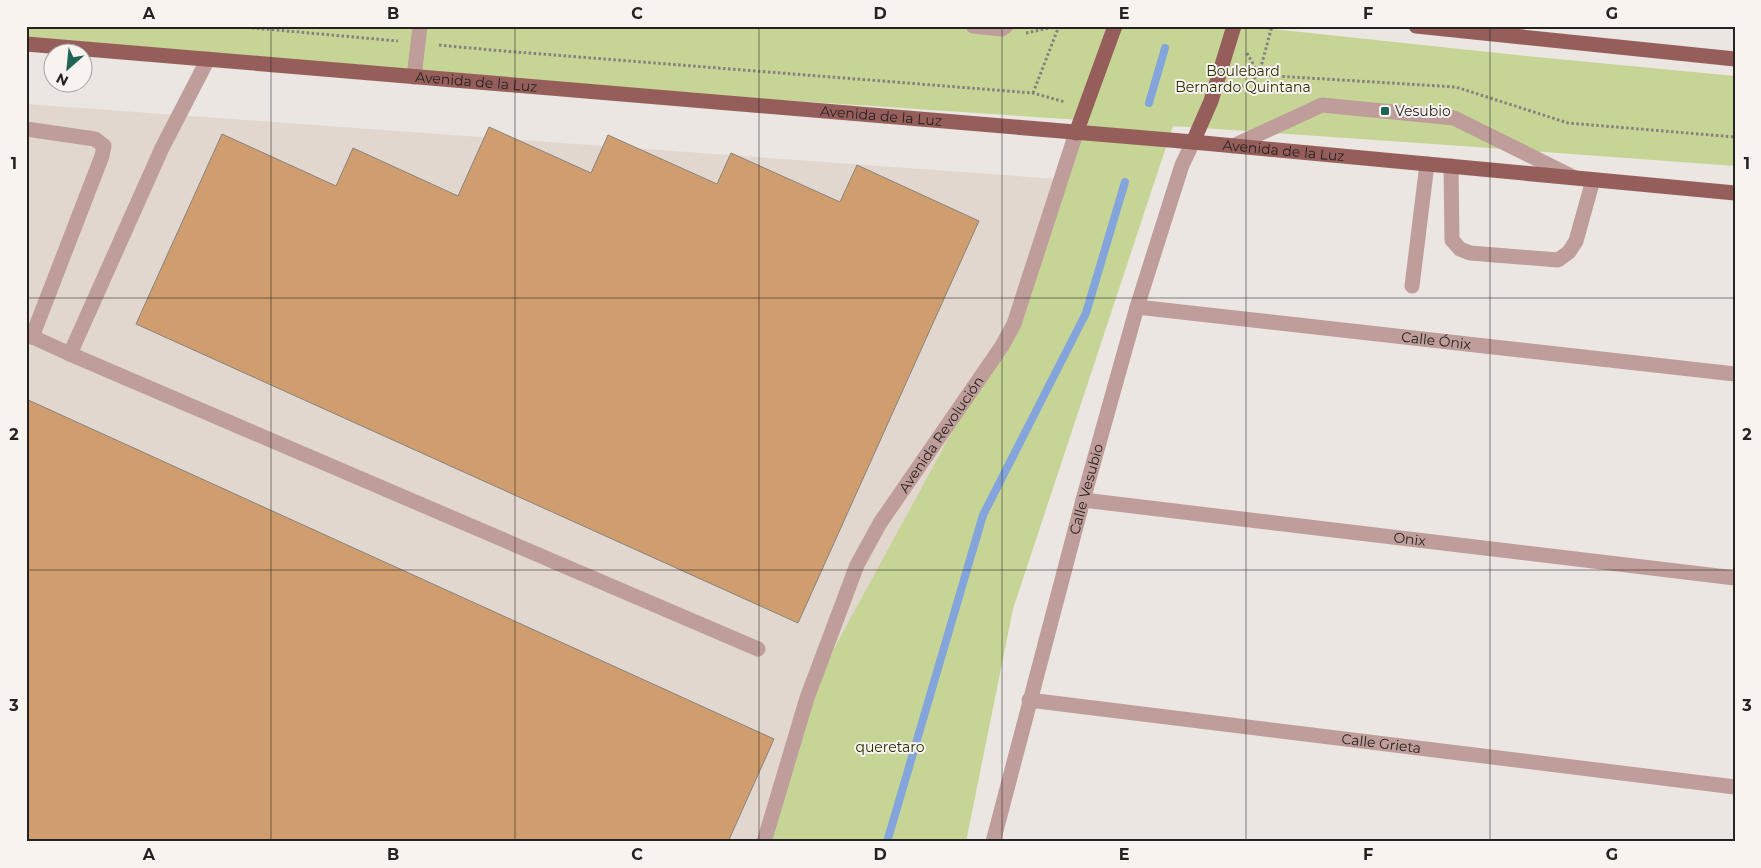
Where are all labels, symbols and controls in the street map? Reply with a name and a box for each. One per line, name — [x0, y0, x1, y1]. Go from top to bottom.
text: A — [142, 4, 156, 23]
text: B — [387, 4, 399, 23]
text: C — [631, 4, 643, 23]
text: D — [873, 4, 887, 23]
text: E — [1119, 4, 1129, 23]
text: F — [1363, 4, 1373, 23]
text: G — [1606, 4, 1618, 23]
north arrow — [42, 42, 92, 92]
park label: Boulebard Bernardo Quintana — [1175, 62, 1311, 96]
street label: Avenida de la Luz — [415, 68, 538, 96]
text: N — [53, 69, 71, 90]
street label: Avenida de la Luz — [819, 102, 943, 130]
place label: Vesubio — [1395, 102, 1451, 120]
marker: Vesubio — [1379, 105, 1391, 117]
street label: Avenida de la Luz — [1222, 136, 1345, 165]
text: 1 — [11, 154, 17, 173]
text: 1 — [1744, 154, 1750, 173]
street label: Calle Ónix — [1400, 328, 1473, 353]
street label: Avenida Revolución — [895, 372, 988, 496]
text: 2 — [9, 425, 19, 444]
text: 2 — [1742, 425, 1752, 444]
street label: Calle Vesubio — [1065, 441, 1107, 537]
street label: Onix — [1392, 528, 1427, 550]
text: 3 — [8, 696, 19, 715]
text: 3 — [1741, 696, 1752, 715]
street label: Calle Grieta — [1341, 730, 1422, 757]
park label: queretaro — [855, 738, 925, 756]
text: A — [142, 845, 156, 864]
text: B — [387, 845, 399, 864]
text: C — [631, 845, 643, 864]
text: D — [873, 845, 887, 864]
text: E — [1119, 845, 1129, 864]
text: F — [1363, 845, 1373, 864]
text: G — [1606, 845, 1618, 864]

